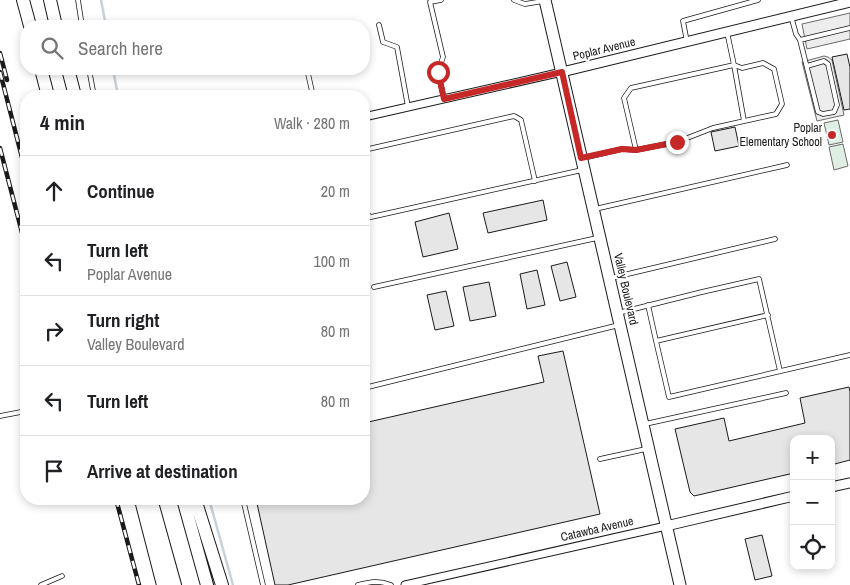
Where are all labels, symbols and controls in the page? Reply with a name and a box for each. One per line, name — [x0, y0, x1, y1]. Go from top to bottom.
search box — [20, 20, 370, 75]
icon: search — [38, 34, 66, 62]
street label: Poplar Avenue — [571, 34, 637, 64]
text: Search here — [78, 35, 163, 61]
route start — [427, 61, 450, 84]
text: 4 min — [40, 108, 85, 137]
text: Walk · 280 m — [274, 112, 350, 134]
place label: Poplar Elementary School — [739, 120, 823, 150]
marker: Poplar Elementary School — [826, 129, 838, 141]
route end — [666, 131, 689, 154]
icon: ahead — [40, 177, 68, 205]
text: Continue — [87, 178, 155, 204]
text: 20 m — [321, 180, 350, 202]
text: Turn left — [87, 237, 148, 263]
icon: left — [40, 247, 68, 275]
text: 100 m — [314, 250, 350, 272]
street label: Valley Boulevard — [610, 252, 642, 326]
text: Poplar Avenue — [87, 263, 172, 285]
text: Turn right — [87, 307, 159, 333]
icon: right — [40, 317, 68, 345]
text: 80 m — [321, 320, 350, 342]
text: Valley Boulevard — [87, 333, 185, 355]
icon: left — [40, 387, 68, 415]
text: Turn left — [87, 388, 148, 414]
text: 80 m — [321, 390, 350, 412]
map controls — [790, 435, 835, 570]
button: + — [790, 435, 835, 480]
icon: arrive — [40, 457, 68, 485]
text: Arrive at destination — [87, 458, 238, 484]
button: − — [790, 480, 835, 525]
street label: Catawba Avenue — [559, 513, 635, 545]
button: locate — [790, 525, 835, 570]

